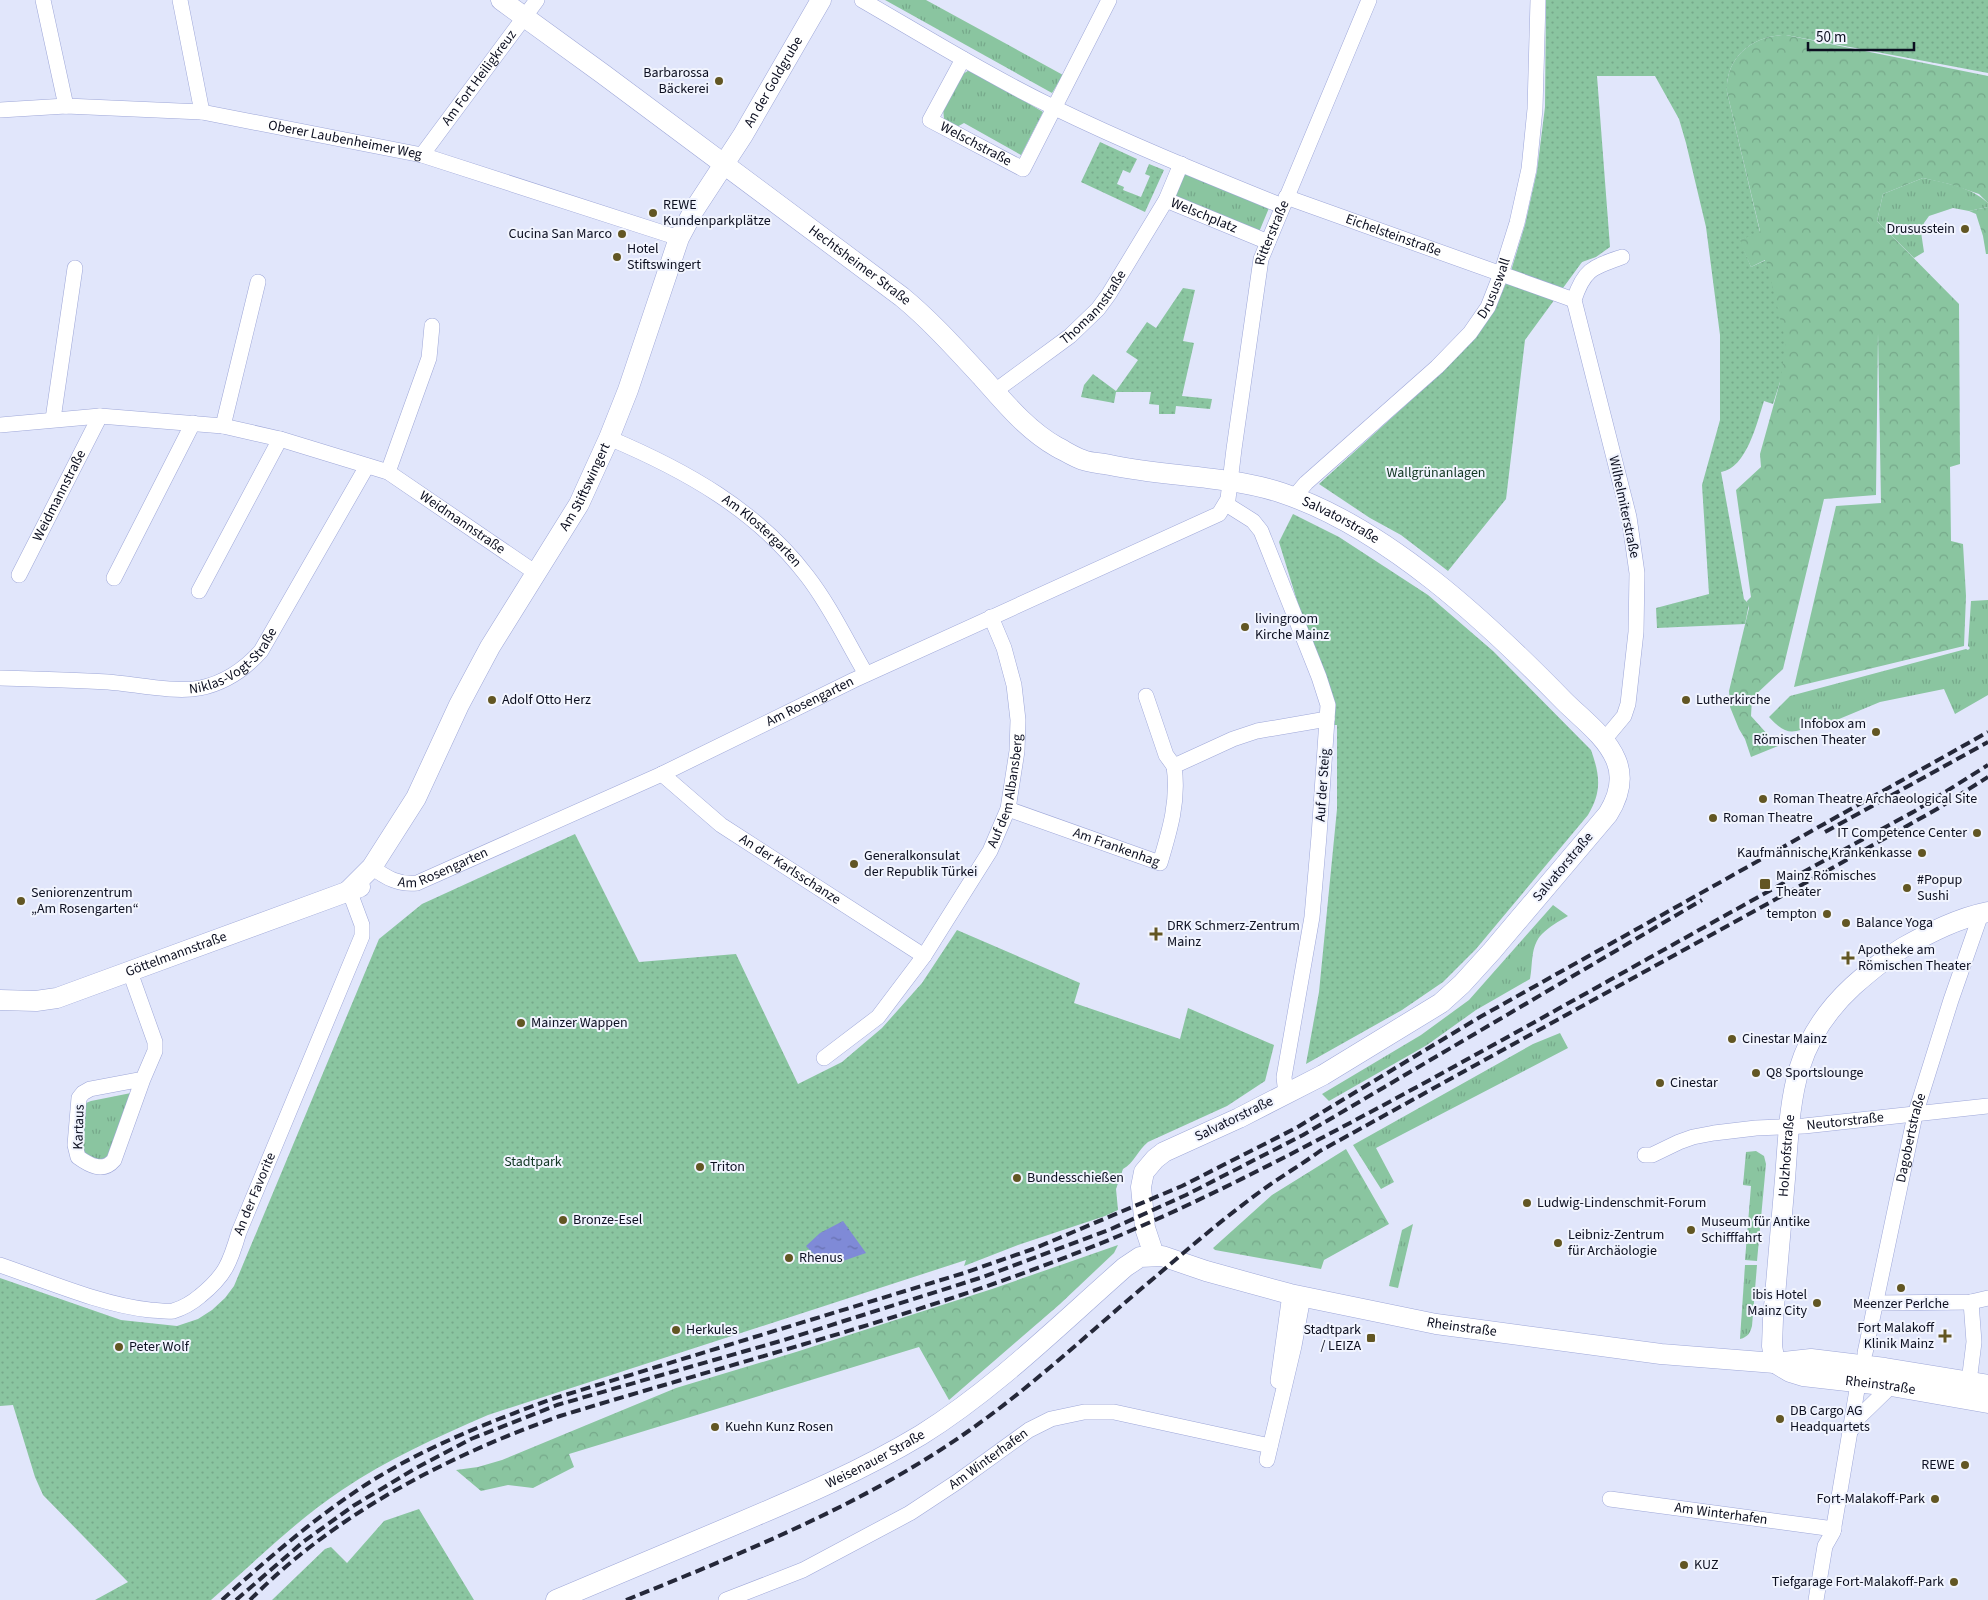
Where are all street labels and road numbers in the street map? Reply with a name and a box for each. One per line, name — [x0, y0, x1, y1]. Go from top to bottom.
street label: Am Fort Heiligkreuz — [437, 26, 521, 130]
street label: An der Goldgrube — [739, 33, 808, 131]
street label: Oberer Laubenheimer Weg — [266, 115, 424, 165]
street label: Welschstraße — [936, 117, 1015, 171]
street label: Welschplatz — [1168, 193, 1240, 238]
street label: Ritterstraße — [1250, 197, 1294, 267]
street label: Eichelsteinstraße — [1343, 209, 1444, 262]
street label: Hechtsheimer Straße — [804, 220, 915, 310]
street label: Drususwall — [1473, 255, 1516, 323]
street label: Thomannstraße — [1056, 266, 1131, 350]
street label: Am Stiftswingert — [555, 440, 616, 535]
street label: Weidmannstraße — [28, 446, 91, 545]
street label: Wilhelmiterstraße — [1603, 454, 1645, 560]
street label: Weidmannstraße — [415, 486, 509, 559]
street label: Am Klostergarten — [718, 490, 806, 572]
street label: Salvatorstraße — [1299, 491, 1383, 549]
street label: Niklas-Vogt-Straße — [188, 624, 282, 699]
street label: Am Rosengarten — [763, 672, 857, 732]
street label: Auf dem Albansberg — [982, 734, 1028, 851]
street label: Auf der Steig — [1310, 748, 1336, 822]
street label: Am Frankenhag — [1070, 823, 1163, 872]
street label: Salvatorstraße — [1528, 828, 1598, 906]
street label: An der Karlsschanze — [735, 829, 845, 910]
street label: Am Rosengarten — [396, 843, 491, 893]
street label: Göttelmannstraße — [123, 927, 230, 982]
street label: Salvatorstraße — [1191, 1091, 1277, 1147]
street label: Dagobertstraße — [1891, 1091, 1931, 1184]
street label: Kartaus — [68, 1104, 90, 1150]
street label: Neutorstraße — [1806, 1107, 1885, 1136]
street label: Holzhofstraße — [1774, 1114, 1800, 1198]
street label: An der Favorite — [229, 1149, 281, 1238]
street label: Rheinstraße — [1425, 1312, 1498, 1342]
street label: Rheinstraße — [1844, 1371, 1917, 1400]
street label: Am Winterhafen — [945, 1424, 1032, 1495]
street label: Weisenauer Straße — [822, 1425, 929, 1494]
street label: Am Winterhafen — [1673, 1498, 1769, 1530]

